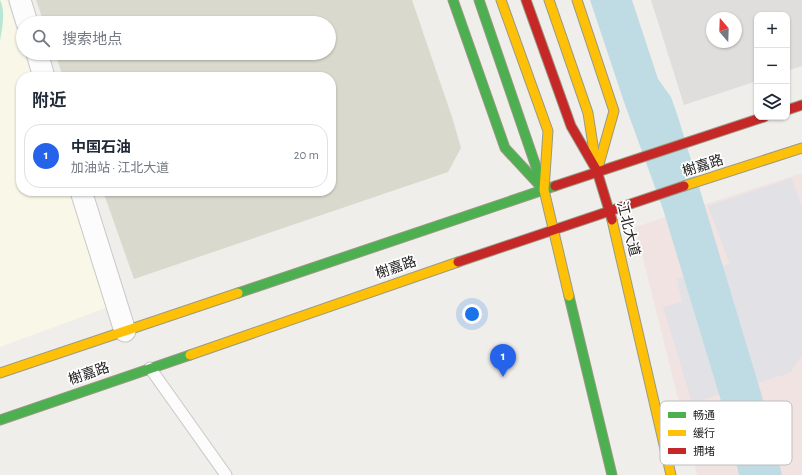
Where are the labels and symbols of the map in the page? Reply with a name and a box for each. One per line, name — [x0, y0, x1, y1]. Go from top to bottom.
north arrow — [706, 12, 742, 48]
street label: 榭嘉路 — [680, 151, 725, 179]
street label: 江北大道 — [614, 200, 644, 258]
street label: 榭嘉路 — [373, 253, 418, 281]
your location — [462, 304, 482, 324]
pin: 1 — [490, 344, 516, 377]
street label: 榭嘉路 — [66, 359, 111, 387]
legend — [660, 401, 792, 465]
text: 畅通 — [693, 409, 715, 421]
text: 缓行 — [693, 427, 715, 439]
text: 拥堵 — [693, 446, 715, 457]

